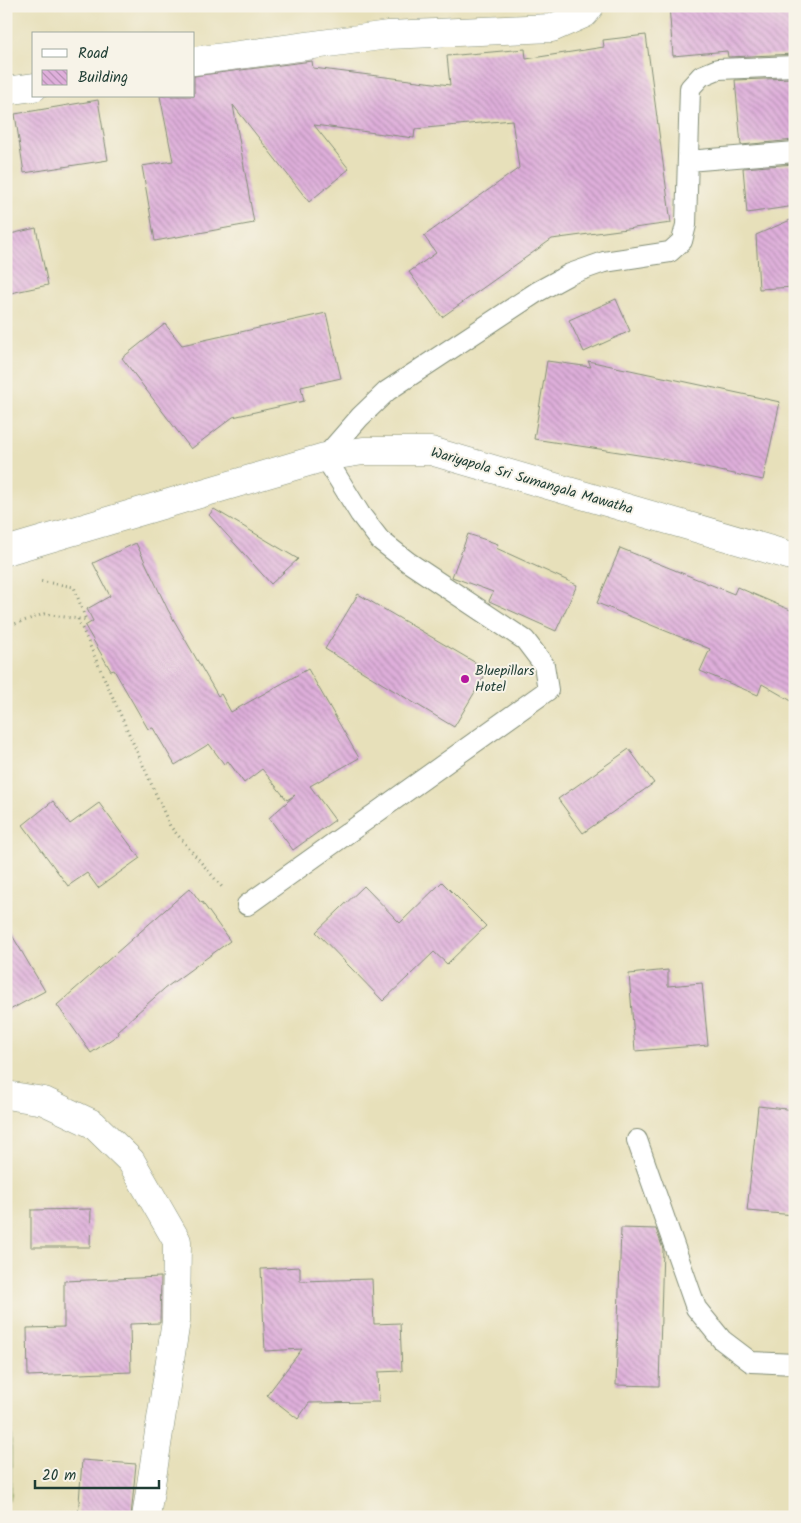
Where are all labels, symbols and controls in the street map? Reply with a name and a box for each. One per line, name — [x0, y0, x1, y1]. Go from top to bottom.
legend — [32, 32, 195, 98]
text: Road — [78, 42, 109, 66]
text: Building — [78, 66, 128, 90]
street label: Wariyapola Sri Sumangala Mawatha — [428, 442, 636, 520]
place label: Bluepillars Hotel — [475, 660, 534, 698]
marker: Bluepillars Hotel — [459, 673, 471, 685]
scale bar — [35, 1458, 159, 1490]
text: 20 m — [42, 1464, 76, 1488]

